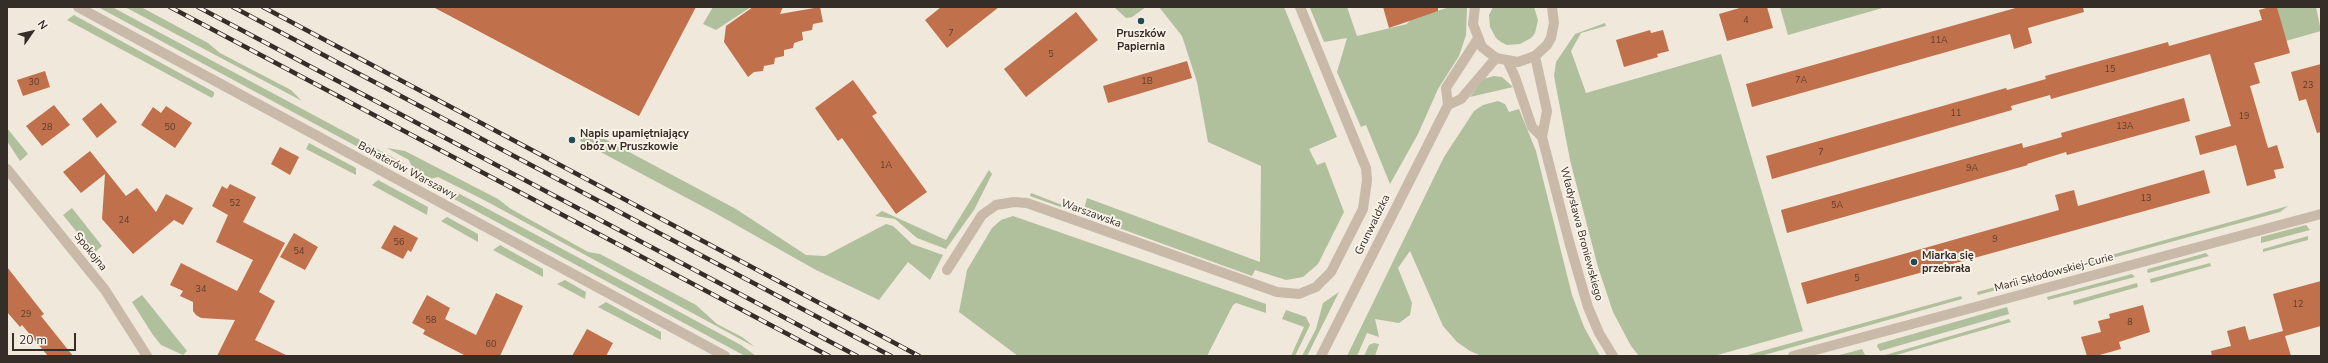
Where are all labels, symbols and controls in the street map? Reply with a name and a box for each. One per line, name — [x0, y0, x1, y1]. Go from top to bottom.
north arrow — [12, 12, 52, 52]
marker: Pruszków Papiernia — [1136, 16, 1146, 26]
house number: 4 — [1743, 16, 1749, 26]
text: N — [34, 17, 51, 33]
place label: Pruszków Papiernia — [1116, 27, 1166, 53]
house number: 7 — [948, 29, 954, 39]
house number: 11A — [1930, 36, 1948, 46]
house number: 5 — [1048, 50, 1054, 60]
house number: 15 — [2105, 65, 2115, 75]
house number: 7A — [1795, 76, 1807, 86]
house number: 1B — [1141, 77, 1153, 87]
house number: 30 — [29, 78, 39, 88]
house number: 23 — [2303, 81, 2313, 91]
house number: 11 — [1951, 109, 1961, 119]
house number: 19 — [2239, 112, 2249, 122]
house number: 13A — [2116, 122, 2134, 132]
house number: 28 — [42, 123, 52, 133]
house number: 50 — [165, 123, 175, 133]
place label: Napis upamiętniający obóz w Pruszkowie — [580, 127, 689, 153]
marker: Napis upamiętniający obóz w Pruszkowie — [567, 135, 577, 145]
street label: Bohaterów Warszawy — [356, 139, 458, 203]
house number: 7 — [1818, 148, 1824, 158]
house number: 1A — [880, 161, 892, 171]
house number: 9A — [1966, 164, 1978, 174]
street label: Władysława Broniewskiego — [1557, 166, 1605, 302]
street label: Grunwaldzka — [1353, 193, 1393, 257]
house number: 13 — [2141, 194, 2151, 204]
street label: Warszawska — [1059, 197, 1123, 231]
house number: 52 — [230, 199, 240, 209]
house number: 5A — [1831, 201, 1843, 211]
house number: 24 — [119, 216, 129, 226]
street label: Spokojna — [71, 230, 109, 274]
house number: 9 — [1992, 235, 1998, 245]
house number: 56 — [394, 238, 404, 248]
house number: 54 — [294, 247, 304, 257]
place label: Miarka się przebrała — [1922, 249, 1974, 275]
street label: Marii Skłodowskiej-Curie — [1993, 251, 2115, 295]
marker: Miarka się przebrała — [1909, 257, 1919, 267]
house number: 5 — [1854, 274, 1860, 284]
house number: 34 — [196, 285, 206, 295]
house number: 12 — [2293, 300, 2303, 310]
house number: 29 — [21, 310, 31, 320]
house number: 58 — [426, 316, 436, 326]
house number: 8 — [2127, 318, 2133, 328]
scale bar — [14, 325, 78, 351]
text: 20 m — [19, 332, 47, 348]
house number: 60 — [486, 340, 496, 350]

